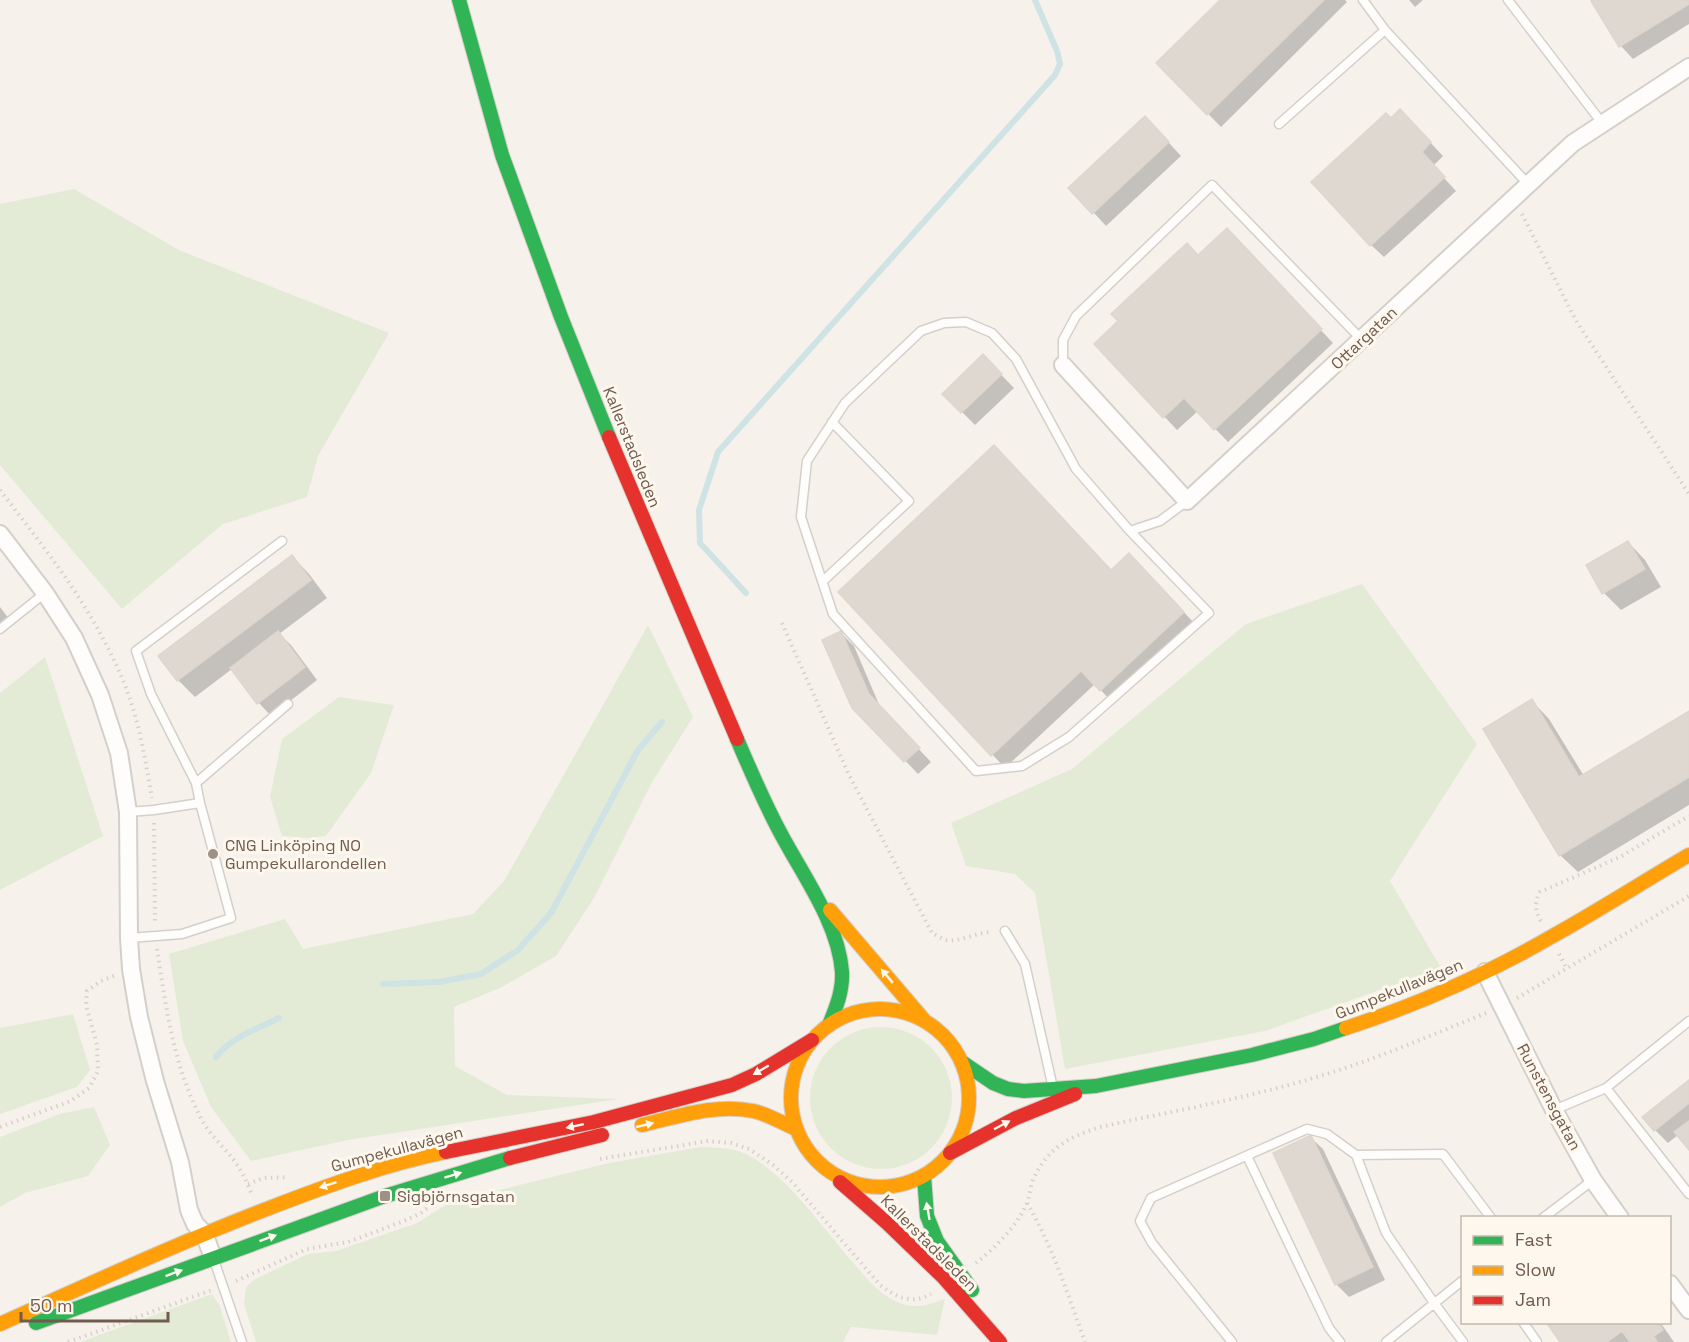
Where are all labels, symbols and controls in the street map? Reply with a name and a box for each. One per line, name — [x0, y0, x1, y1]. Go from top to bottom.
street label: Ottargatan — [1326, 302, 1402, 374]
street label: Kallerstadsleden — [598, 384, 666, 510]
place label: CNG Linköping NO Gumpekullarondellen — [225, 835, 387, 874]
marker: CNG Linköping NO Gumpekullarondellen — [206, 847, 220, 861]
street label: Gumpekullavägen — [1332, 954, 1466, 1024]
one-way arrow — [880, 968, 893, 984]
street label: Runstensgatan — [1512, 1040, 1586, 1154]
one-way arrow — [753, 1065, 769, 1076]
one-way arrow — [636, 1119, 654, 1129]
one-way arrow — [994, 1120, 1011, 1130]
street label: Gumpekullavägen — [329, 1121, 465, 1177]
one-way arrow — [565, 1122, 584, 1131]
one-way arrow — [444, 1170, 462, 1179]
one-way arrow — [319, 1181, 337, 1190]
place label: Sigbjörnsgatan — [397, 1186, 515, 1207]
marker: Sigbjörnsgatan — [378, 1189, 392, 1203]
street label: Kallerstadsleden — [876, 1190, 982, 1296]
one-way arrow — [923, 1202, 932, 1221]
legend — [1461, 1216, 1671, 1324]
text: Fast — [1515, 1228, 1552, 1251]
one-way arrow — [259, 1233, 277, 1242]
text: Slow — [1515, 1258, 1556, 1281]
one-way arrow — [165, 1268, 183, 1277]
scale bar — [21, 1285, 168, 1323]
text: Jam — [1515, 1288, 1551, 1311]
text: 50 m — [30, 1294, 72, 1317]

